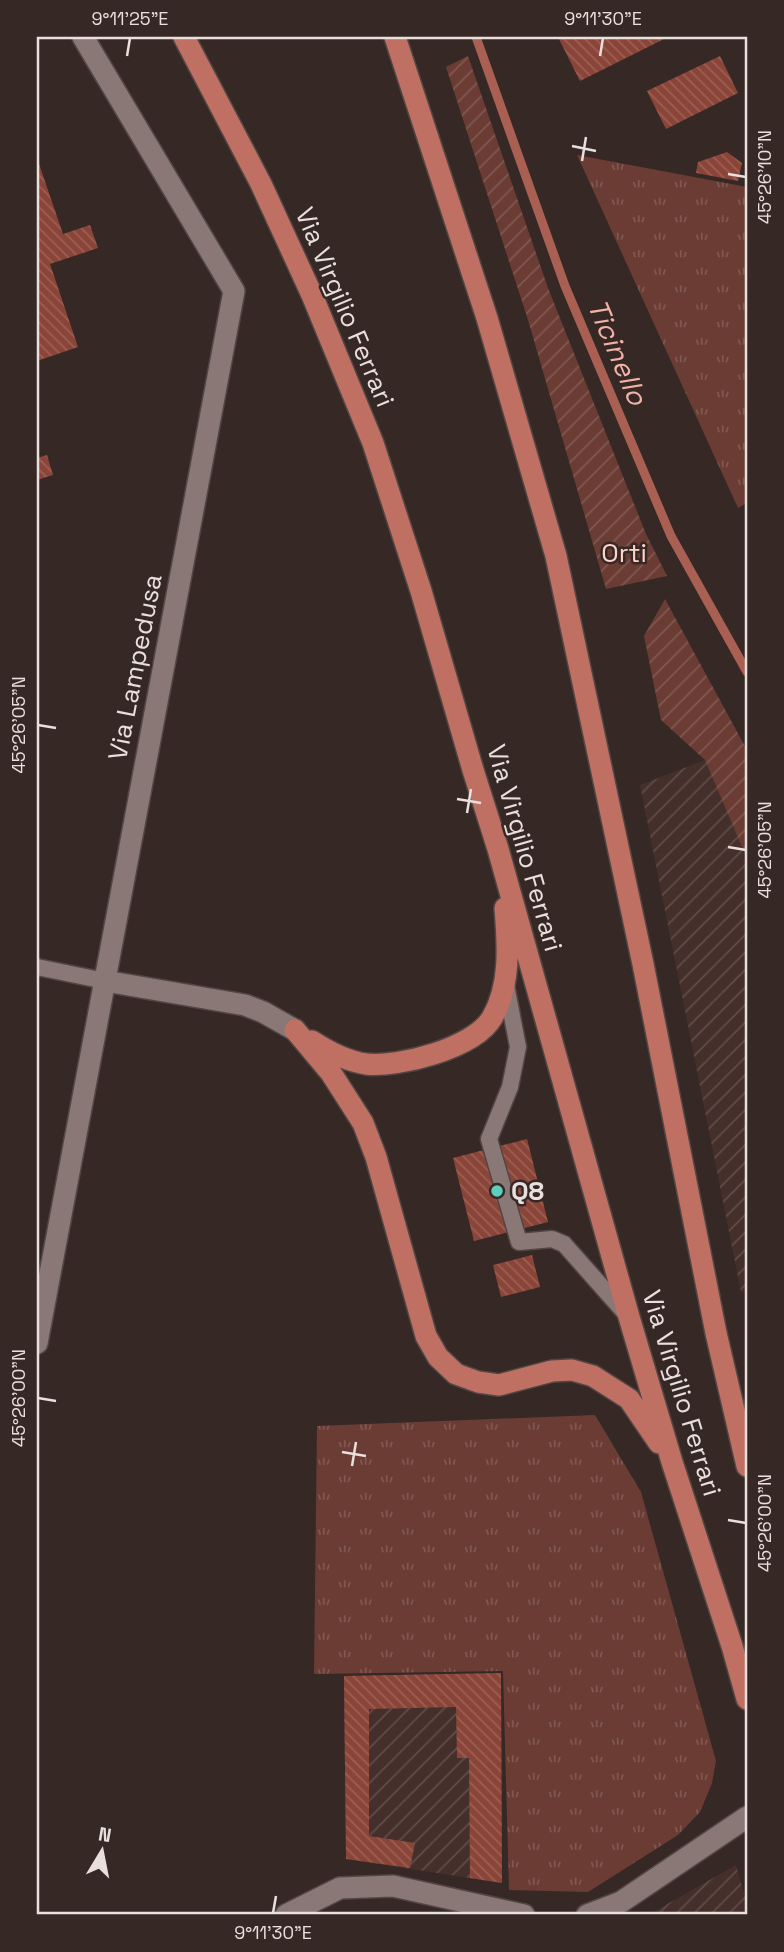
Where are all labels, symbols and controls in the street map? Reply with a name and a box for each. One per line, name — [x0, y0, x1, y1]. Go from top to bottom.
text: 9°11'25"E — [92, 7, 168, 30]
text: 9°11'30"E — [564, 7, 642, 30]
text: 45°26'10"N — [753, 130, 776, 224]
street label: Via Virgilio Ferrari — [288, 202, 402, 412]
water label: Ticinello — [580, 294, 657, 411]
park label: Orti — [601, 536, 647, 570]
street label: Via Lampedusa — [100, 571, 170, 763]
text: 45°26'05"N — [7, 676, 30, 774]
street label: Via Virgilio Ferrari — [479, 741, 571, 955]
text: 45°26'05"N — [753, 801, 776, 899]
place label: Q8 — [511, 1174, 544, 1208]
marker: Q8 — [489, 1183, 505, 1199]
street label: Via Virgilio Ferrari — [635, 1286, 729, 1500]
text: 45°26'00"N — [7, 1349, 30, 1447]
text: 45°26'00"N — [753, 1474, 776, 1572]
north arrow — [66, 1815, 136, 1885]
text: N — [96, 1821, 113, 1848]
text: 9°11'30"E — [234, 1921, 312, 1944]

